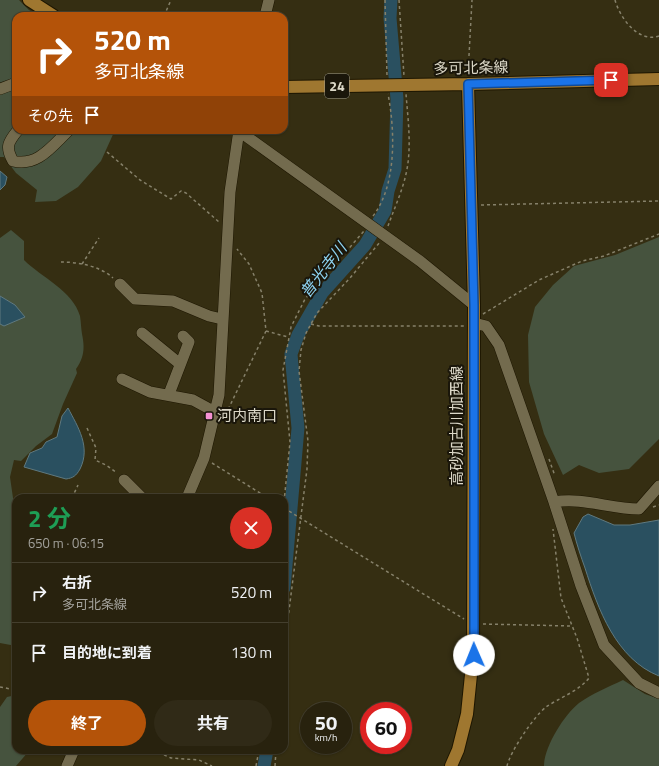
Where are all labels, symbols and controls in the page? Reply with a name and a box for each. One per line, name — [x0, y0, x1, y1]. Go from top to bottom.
text: 520 m — [94, 18, 171, 61]
icon: right — [28, 28, 80, 80]
street label: 多可北条線 — [433, 55, 509, 80]
text: 多可北条線 — [94, 58, 184, 85]
pin — [594, 63, 628, 97]
icon: arrive — [600, 69, 622, 91]
road number: 24 — [325, 74, 349, 98]
text: その先 — [28, 104, 73, 127]
icon: arrive — [81, 104, 103, 126]
water label: 普光寺川 — [294, 236, 353, 303]
street label: 高砂加古川加西線 — [445, 366, 468, 486]
place label: 河内南口 — [217, 404, 277, 427]
marker: 河内南口 — [204, 411, 214, 421]
text: 2 分 — [28, 500, 71, 536]
button: close — [230, 507, 272, 549]
text: 650 m · 06:15 — [28, 533, 104, 553]
text: 右折 — [62, 571, 92, 594]
text: 520 m — [231, 581, 272, 604]
icon: right — [28, 582, 50, 604]
text: 多可北条線 — [62, 594, 127, 614]
position arrow — [453, 634, 495, 676]
text: 目的地に到着 — [62, 641, 152, 664]
text: 130 m — [231, 641, 272, 664]
icon: arrive — [28, 642, 50, 664]
button: 終了 — [28, 700, 146, 746]
button: 共有 — [154, 700, 272, 746]
speed limit sign: 60 — [360, 702, 412, 754]
text: 50 — [315, 707, 337, 738]
text: km/h — [315, 730, 337, 745]

